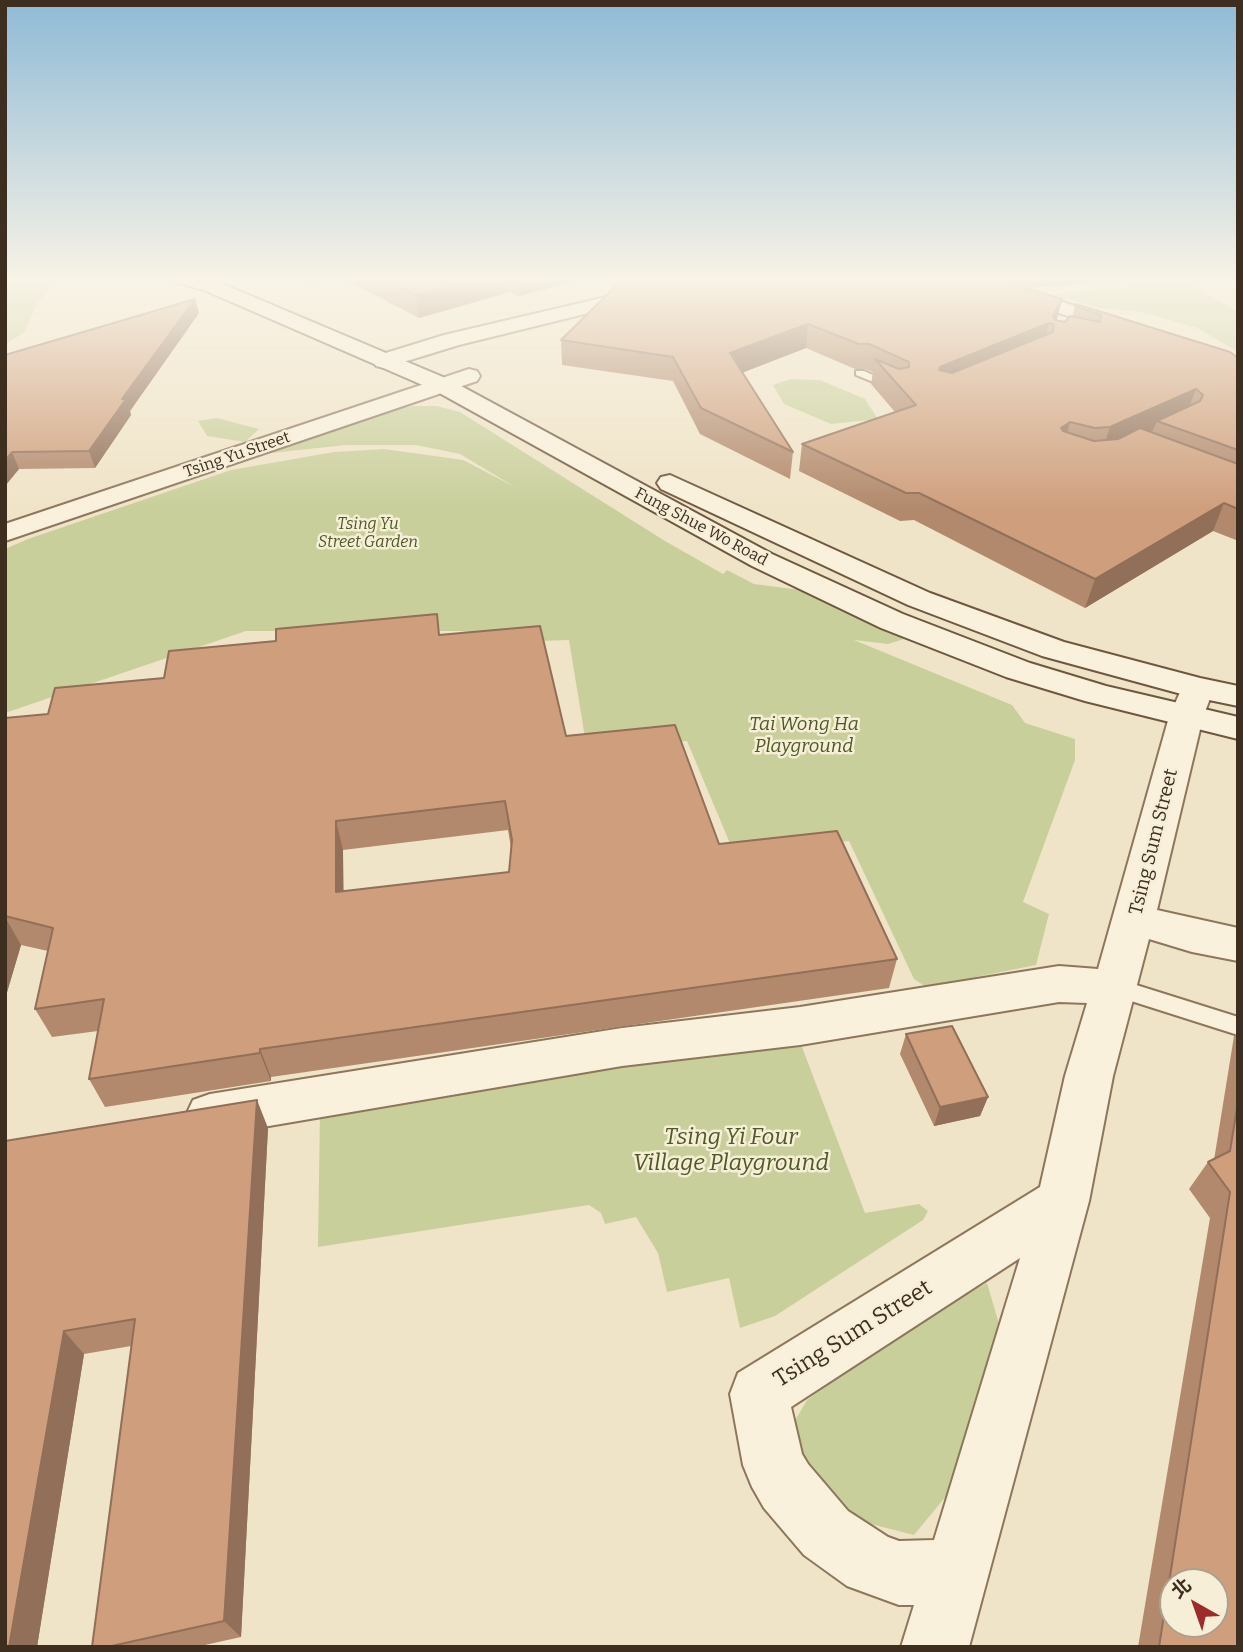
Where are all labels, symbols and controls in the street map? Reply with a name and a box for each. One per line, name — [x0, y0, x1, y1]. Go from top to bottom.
street label: Tsing Yu Street — [181, 428, 293, 482]
street label: Fung Shue Wo Road — [631, 484, 771, 570]
park label: Tsing Yu Street Garden — [318, 515, 418, 553]
park label: Tai Wong Ha Playground — [749, 714, 859, 758]
street label: Tsing Sum Street — [1125, 767, 1183, 917]
park label: Tsing Yi Four Village Playground — [633, 1124, 829, 1178]
street label: Tsing Sum Street — [769, 1274, 937, 1394]
north arrow — [1159, 1568, 1229, 1638]
text: 北 — [1167, 1573, 1196, 1603]

